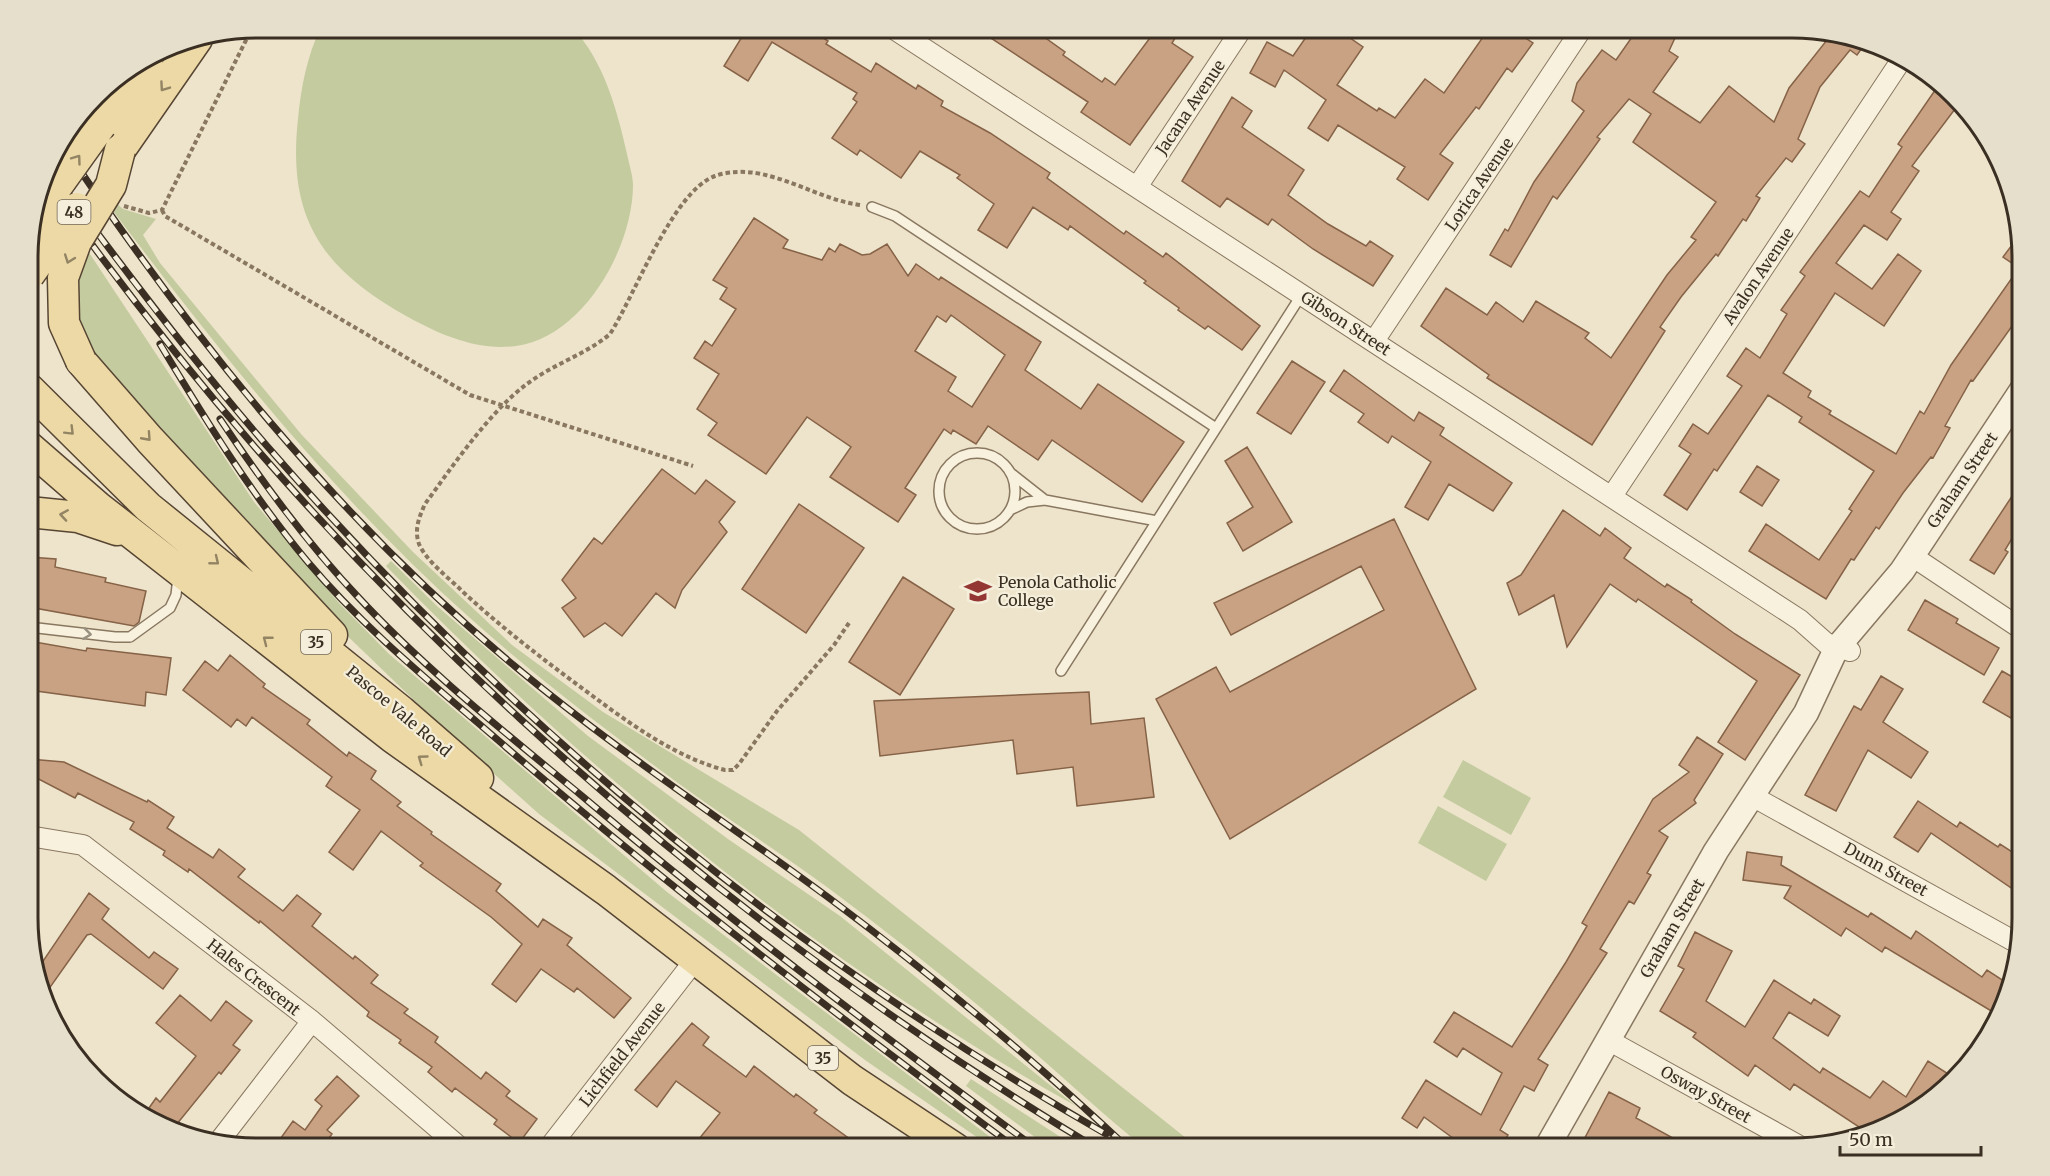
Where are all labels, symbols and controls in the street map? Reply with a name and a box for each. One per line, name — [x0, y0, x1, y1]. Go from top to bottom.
street label: Jacana Avenue — [1150, 56, 1229, 159]
one-way arrow — [160, 80, 171, 91]
street label: Lorica Avenue — [1440, 134, 1518, 234]
one-way arrow — [70, 155, 81, 166]
road number: 48 — [58, 200, 90, 224]
street label: Avalon Avenue — [1718, 224, 1798, 329]
one-way arrow — [64, 253, 77, 264]
street label: Gibson Street — [1297, 286, 1395, 360]
one-way arrow — [64, 424, 74, 435]
street label: Graham Street — [1923, 428, 2002, 532]
one-way arrow — [140, 430, 151, 440]
one-way arrow — [59, 509, 69, 522]
one-way arrow — [208, 554, 219, 565]
place label: Penola Catholic College — [998, 572, 1117, 610]
school or university icon: Penola Catholic College — [963, 576, 993, 606]
one-way arrow — [82, 627, 92, 640]
road number: 35 — [301, 630, 331, 654]
one-way arrow — [263, 636, 274, 647]
street label: Pascoe Vale Road — [342, 661, 456, 761]
one-way arrow — [418, 755, 429, 766]
street label: Dunn Street — [1840, 838, 1932, 901]
street label: Graham Street — [1635, 874, 1709, 981]
street label: Hales Crescent — [203, 934, 305, 1020]
street label: Lichfield Avenue — [575, 998, 669, 1110]
road number: 35 — [808, 1046, 838, 1070]
street label: Osway Street — [1657, 1061, 1755, 1127]
scale bar — [1840, 1119, 1981, 1157]
text: 50 m — [1849, 1128, 1893, 1151]

